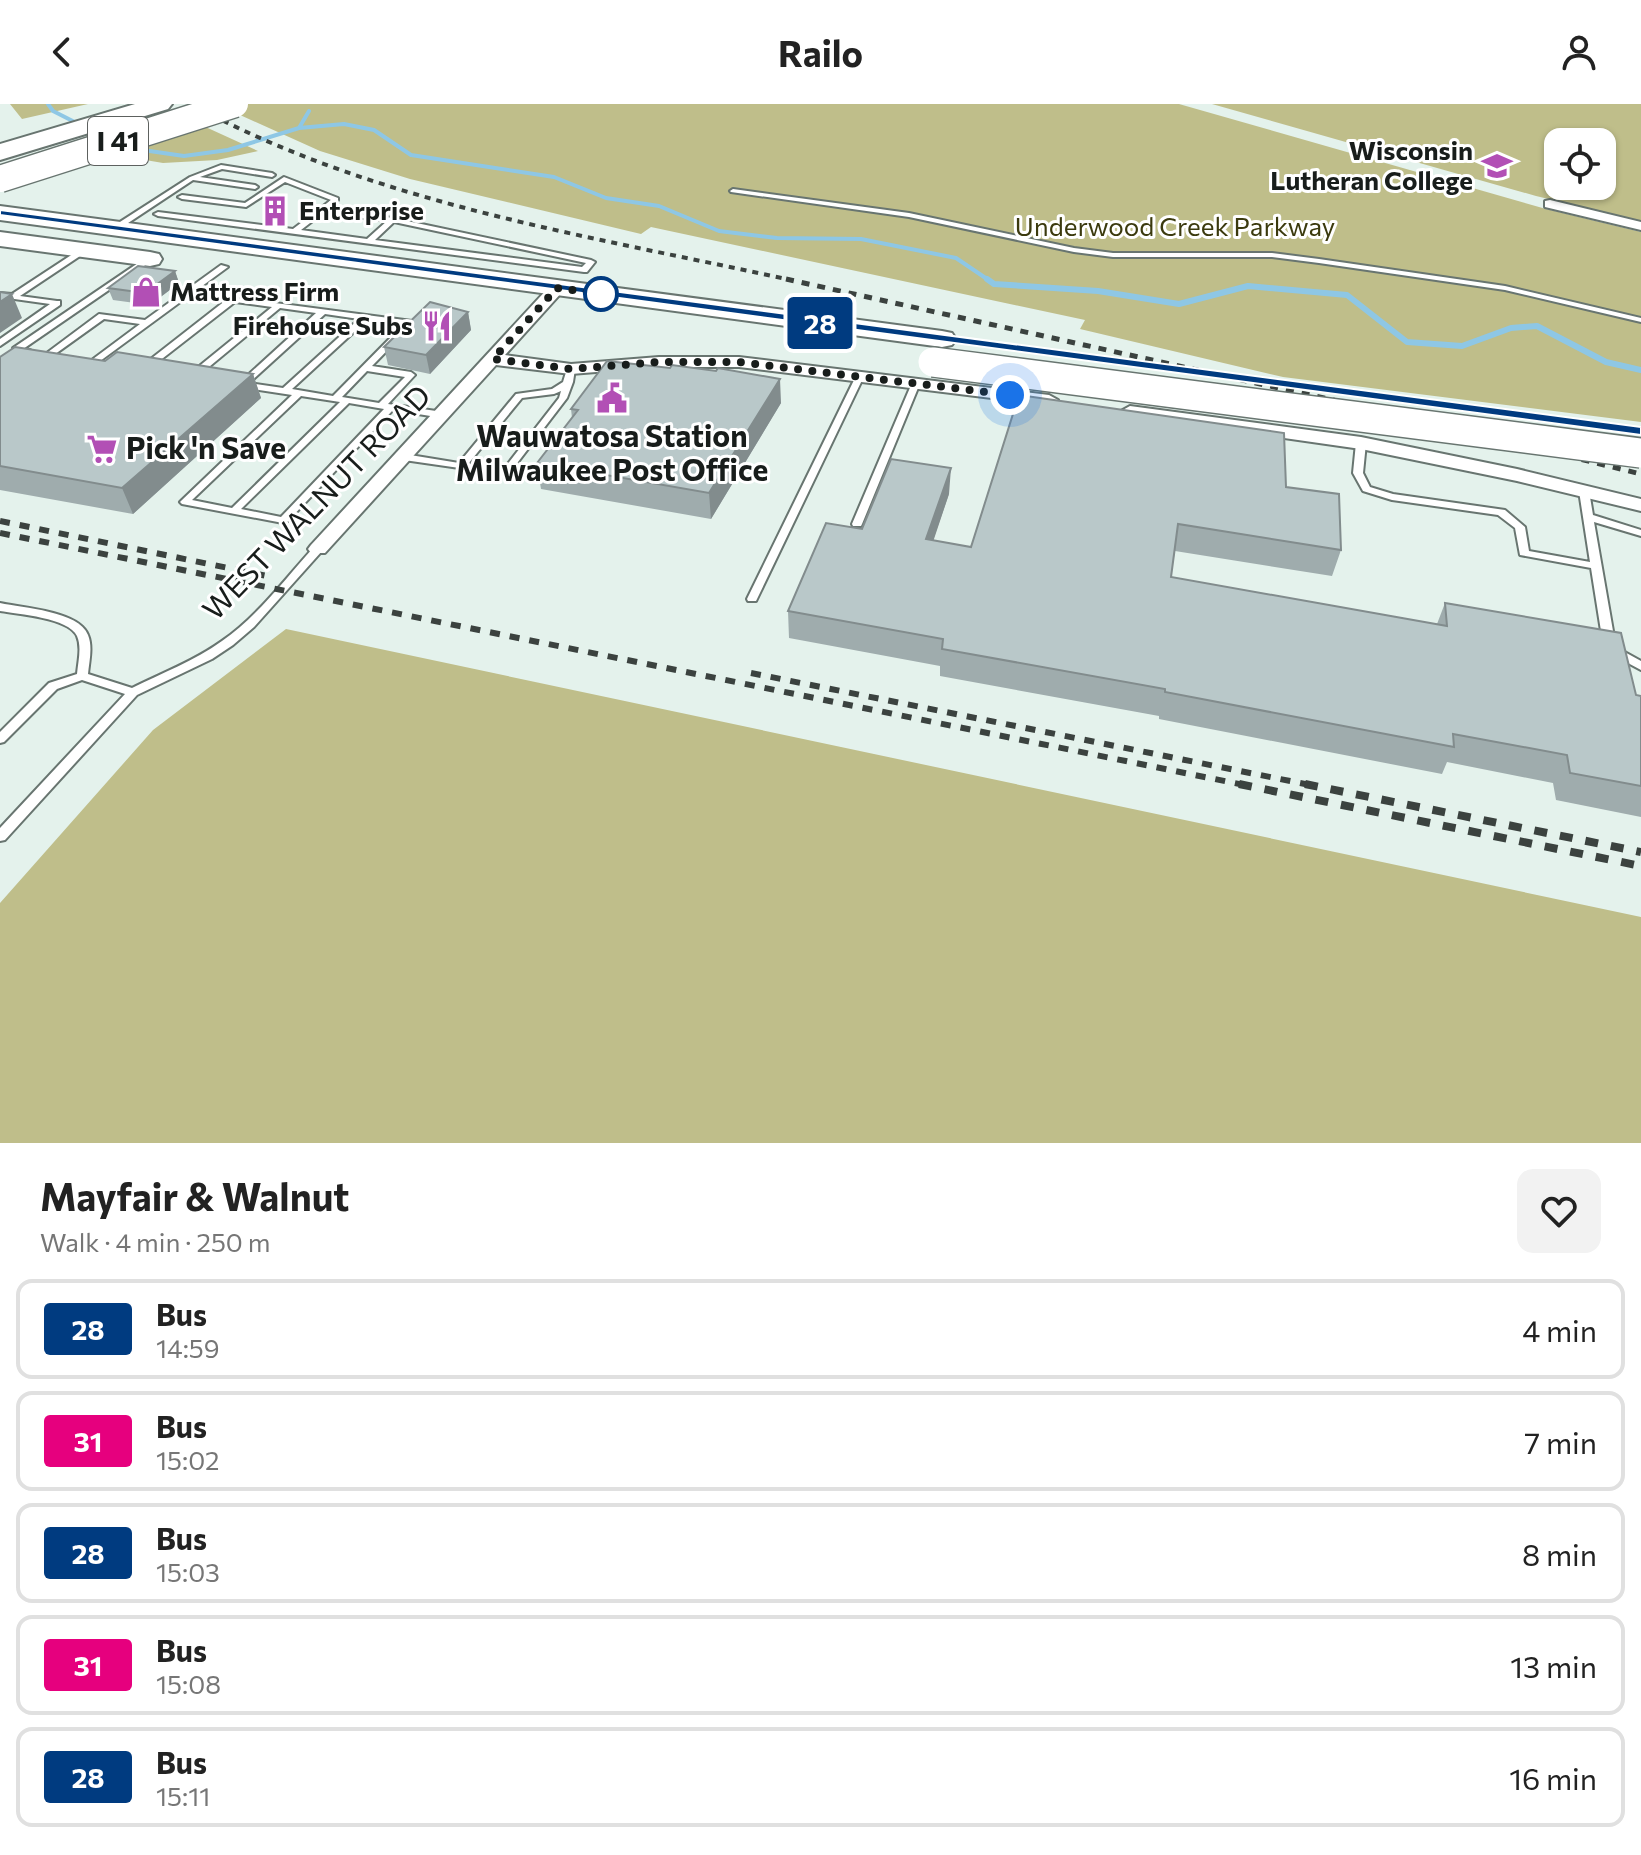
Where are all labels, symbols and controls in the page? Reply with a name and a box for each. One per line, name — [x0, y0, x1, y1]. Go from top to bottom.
icon: back — [40, 30, 84, 74]
text: Railo — [778, 30, 863, 74]
icon: person — [1557, 30, 1601, 74]
road number: I 41 — [88, 117, 148, 165]
map controls — [1544, 128, 1616, 200]
button: locate — [1544, 128, 1616, 200]
place label: Wisconsin Lutheran College — [1270, 134, 1473, 195]
school or university icon: Wisconsin Lutheran College — [1480, 149, 1514, 183]
building icon: Enterprise — [258, 194, 292, 228]
place label: Enterprise — [299, 194, 424, 225]
park label: Underwood Creek Parkway — [1015, 210, 1335, 241]
shop icon: Mattress Firm — [129, 275, 163, 309]
place label: Mattress Firm — [170, 275, 339, 306]
unlabelled marker — [584, 277, 618, 311]
line badge: 28 — [784, 297, 856, 349]
text: 28 — [803, 306, 837, 340]
place label: Firehouse Subs — [233, 309, 413, 340]
restaurant icon: Firehouse Subs — [420, 309, 454, 343]
your location — [990, 375, 1030, 415]
street label: WEST WALNUT ROAD — [193, 376, 437, 626]
public building icon: Wauwatosa Station Milwaukee Post Office — [595, 381, 629, 415]
place label: Wauwatosa Station Milwaukee Post Office — [456, 416, 768, 487]
place label: Pick 'n Save — [126, 428, 286, 465]
supermarket icon: Pick 'n Save — [85, 432, 119, 466]
button: heart — [1517, 1169, 1601, 1253]
text: Mayfair & Walnut — [40, 1172, 349, 1219]
text: Walk · 4 min · 250 m — [40, 1226, 270, 1257]
text: Bus — [156, 1295, 207, 1332]
text: 4 min — [1522, 1311, 1597, 1348]
text: 28 — [71, 1312, 105, 1346]
text: 14:59 — [156, 1332, 220, 1363]
text: Bus — [156, 1407, 207, 1444]
text: 7 min — [1524, 1423, 1597, 1460]
text: 31 — [74, 1424, 102, 1458]
text: 15:02 — [156, 1444, 220, 1475]
text: Bus — [156, 1519, 207, 1556]
text: 8 min — [1522, 1535, 1597, 1572]
text: 28 — [71, 1536, 105, 1570]
text: 15:03 — [156, 1556, 220, 1587]
text: Bus — [156, 1631, 207, 1668]
text: 13 min — [1510, 1647, 1597, 1684]
text: 31 — [74, 1648, 102, 1682]
text: 15:08 — [156, 1668, 221, 1699]
text: Bus — [156, 1743, 207, 1780]
text: 16 min — [1509, 1759, 1597, 1796]
text: 28 — [71, 1760, 105, 1794]
text: 15:11 — [156, 1780, 210, 1811]

